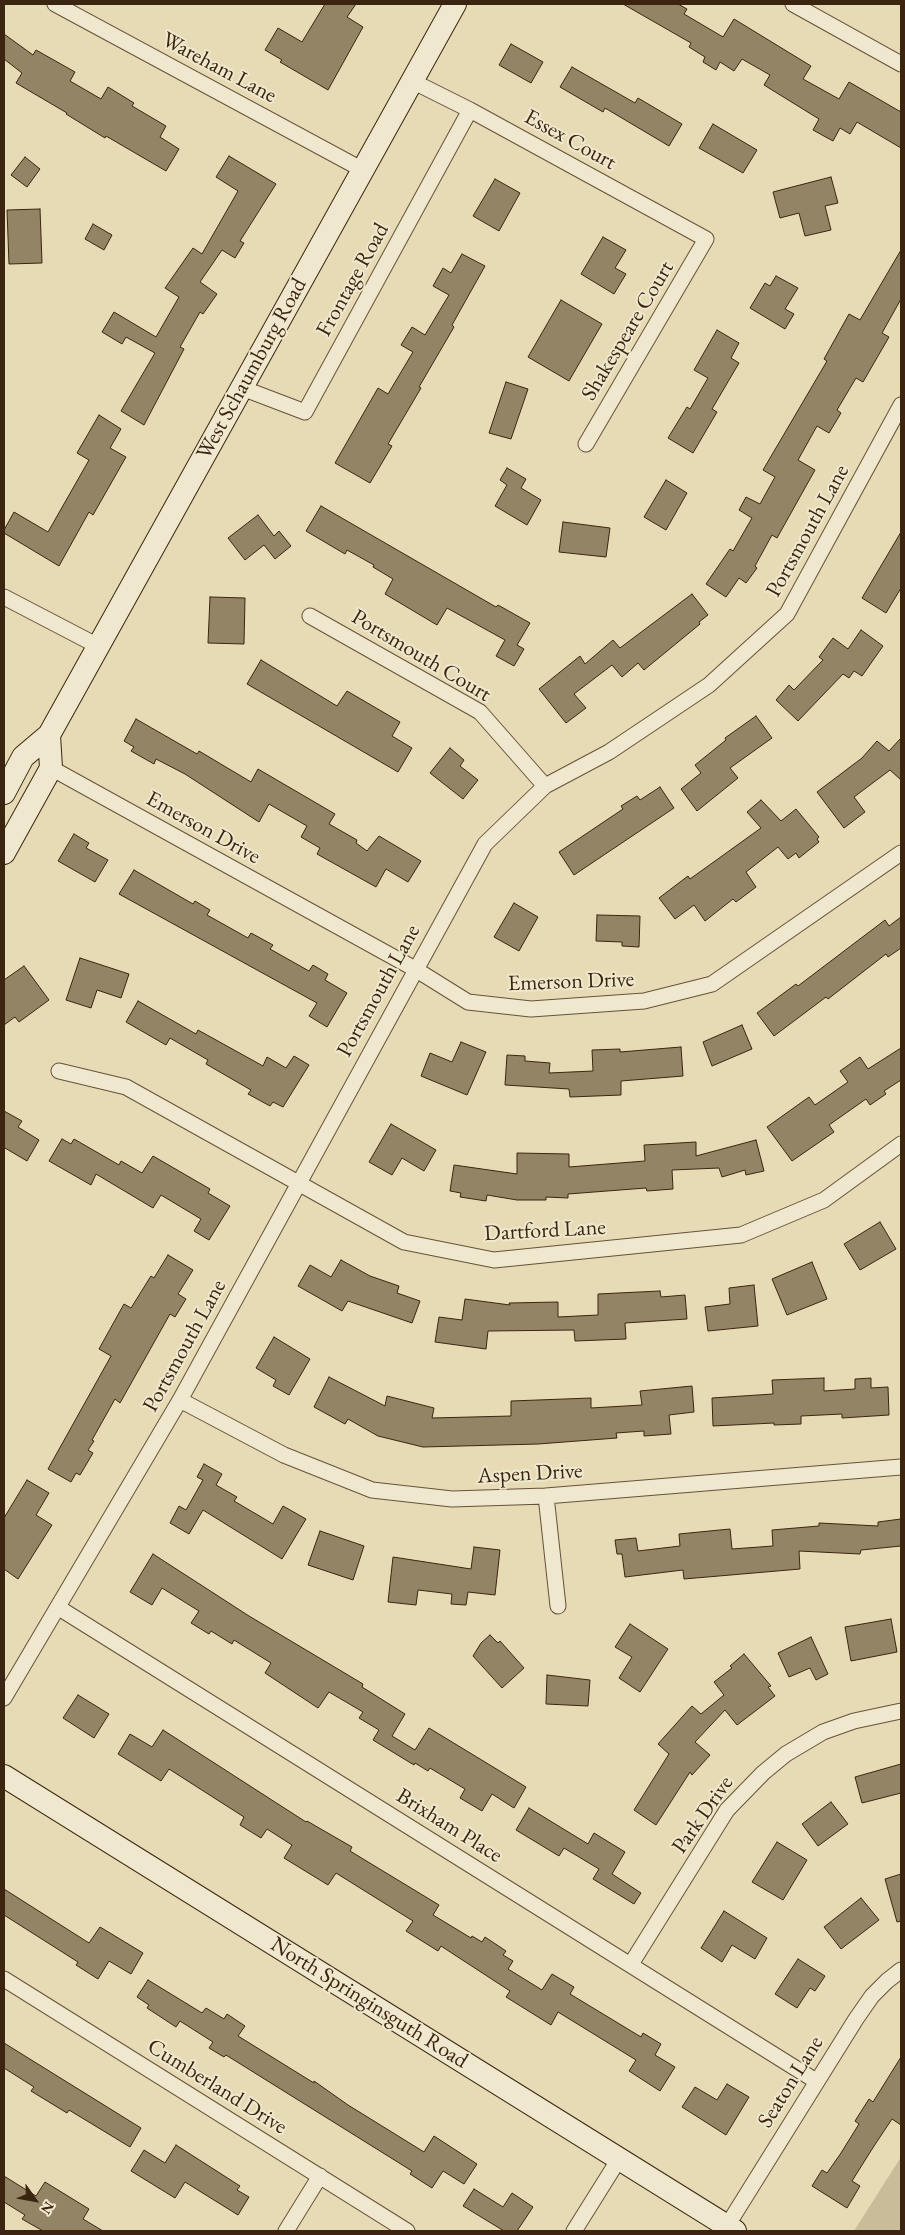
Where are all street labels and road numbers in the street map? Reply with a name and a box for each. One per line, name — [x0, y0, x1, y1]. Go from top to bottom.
street label: Wareham Lane — [157, 27, 281, 109]
street label: Essex Court — [519, 104, 621, 176]
street label: Frontage Road — [311, 219, 395, 341]
street label: Shakespeare Court — [576, 257, 680, 405]
street label: West Schaumburg Road — [191, 274, 313, 464]
street label: Portsmouth Lane — [761, 460, 855, 602]
street label: Portsmouth Court — [347, 604, 495, 708]
street label: Emerson Drive — [141, 786, 265, 870]
street label: Portsmouth Lane — [332, 920, 426, 1062]
street label: Emerson Drive — [507, 967, 635, 997]
street label: Dartford Lane — [484, 1215, 606, 1247]
street label: Portsmouth Lane — [138, 1275, 232, 1417]
street label: Aspen Drive — [477, 1458, 583, 1490]
street label: Park Drive — [667, 1771, 739, 1859]
street label: Brixham Place — [391, 1783, 507, 1869]
street label: North Springinsguth Road — [265, 1931, 473, 2075]
street label: Seaton Lane — [752, 2031, 830, 2133]
street label: Cumberland Drive — [142, 2033, 292, 2141]

